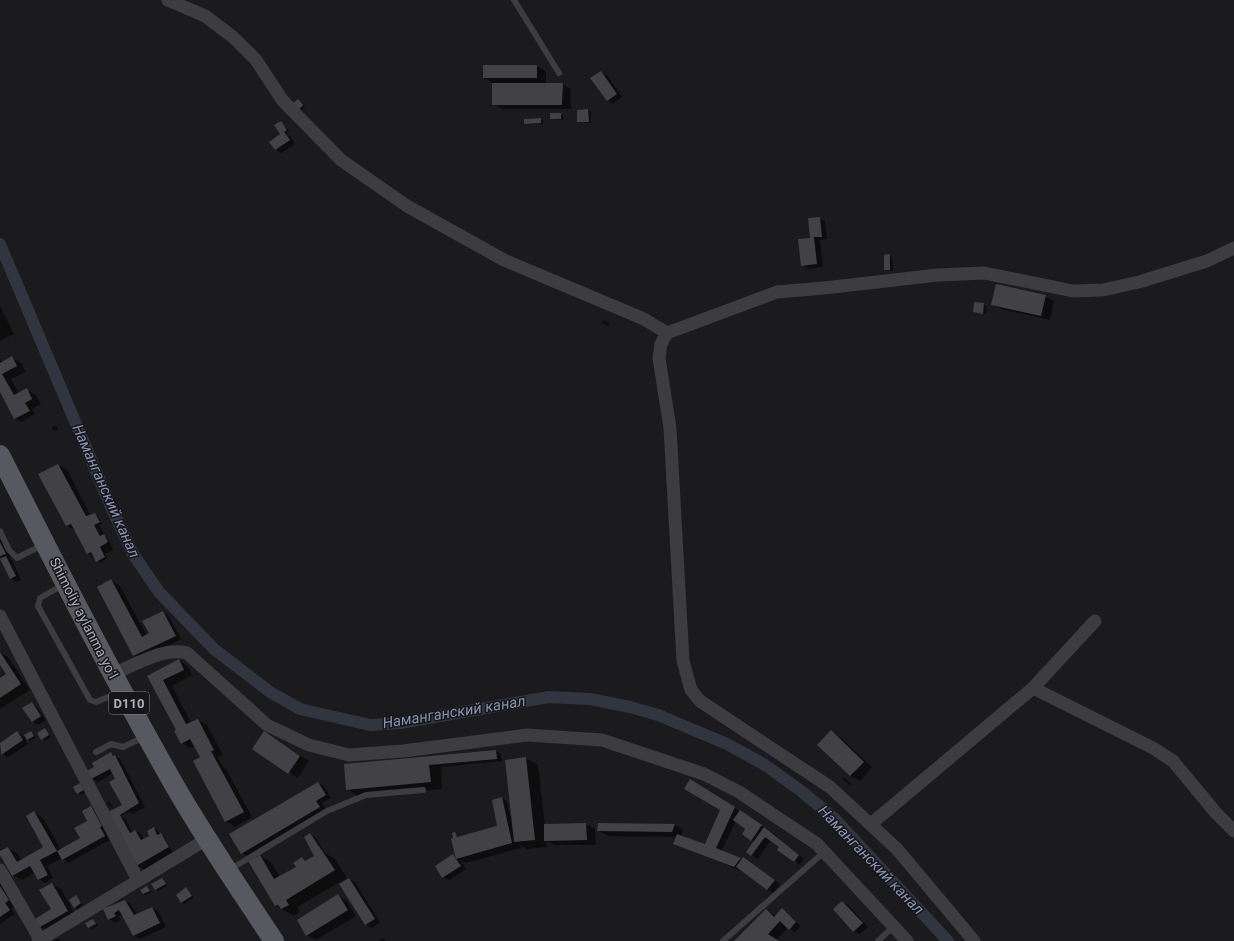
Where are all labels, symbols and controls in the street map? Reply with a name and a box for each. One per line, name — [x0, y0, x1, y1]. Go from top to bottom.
water label: Наманганский канал — [68, 421, 144, 561]
street label: Shimoliy aylanma yoʻl — [46, 555, 122, 681]
road number: D110 — [109, 692, 149, 714]
water label: Наманганский канал — [381, 692, 527, 732]
water label: Наманганский канал — [814, 802, 928, 918]

